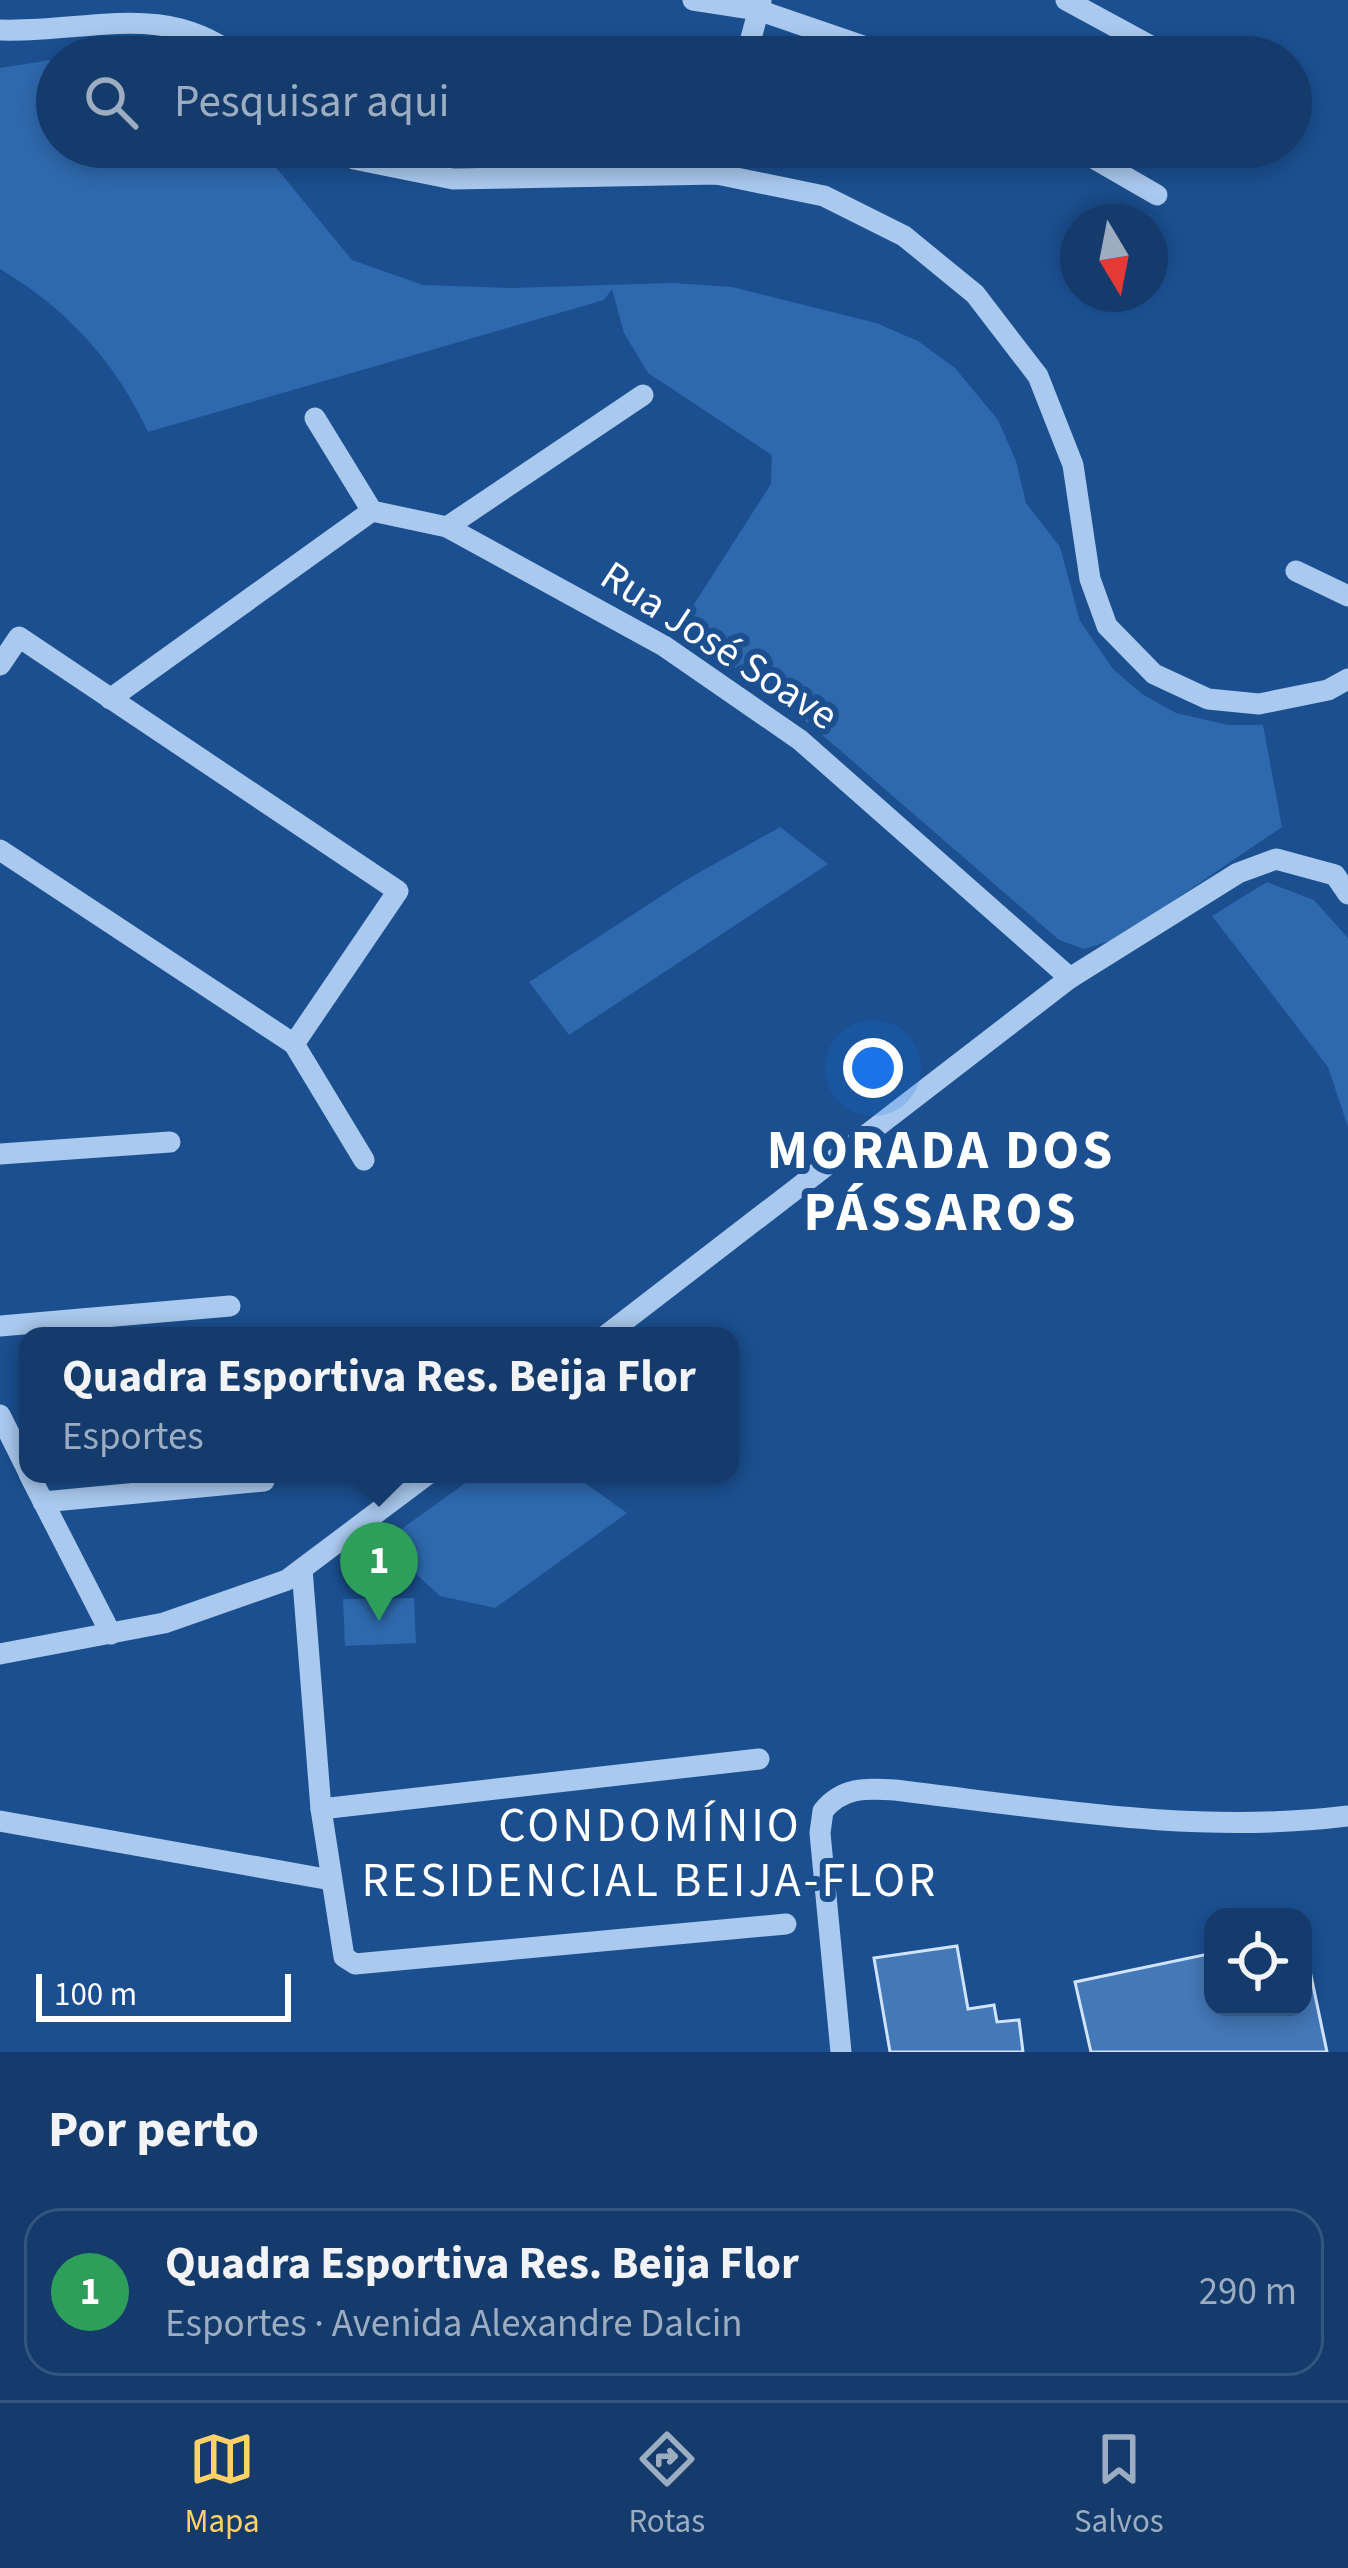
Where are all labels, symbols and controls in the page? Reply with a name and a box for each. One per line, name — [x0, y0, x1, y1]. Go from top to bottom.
search box — [36, 36, 1312, 168]
icon: search — [78, 69, 144, 135]
text: Pesquisar aqui — [174, 70, 449, 134]
north arrow — [1060, 204, 1168, 312]
street label: Rua José Soave — [589, 547, 849, 745]
your location — [843, 1038, 903, 1098]
district label: MORADA DOS PÁSSAROS — [767, 1113, 1115, 1252]
popup — [19, 1327, 739, 1483]
text: Quadra Esportiva Res. Beija Flor — [62, 1345, 696, 1409]
text: Esportes — [62, 1409, 204, 1465]
pin: 1 — [340, 1522, 418, 1621]
district label: CONDOMÍNIO RESIDENCIAL BEIJA-FLOR — [362, 1792, 938, 1915]
map controls — [1204, 1908, 1312, 2016]
button: locate — [1204, 1908, 1312, 2016]
scale bar — [36, 1968, 291, 2021]
text: 100 m — [54, 1971, 137, 2018]
text: Por perto — [48, 2094, 259, 2166]
text: Quadra Esportiva Res. Beija Flor — [165, 2232, 799, 2296]
text: 1 — [80, 2264, 100, 2320]
text: 290 m — [1199, 2264, 1297, 2320]
text: Esportes · Avenida Alexandre Dalcin — [165, 2296, 743, 2352]
tab: Mapa — [184, 2426, 260, 2545]
tab: Rotas — [628, 2426, 705, 2545]
tab: Salvos — [1074, 2426, 1164, 2545]

